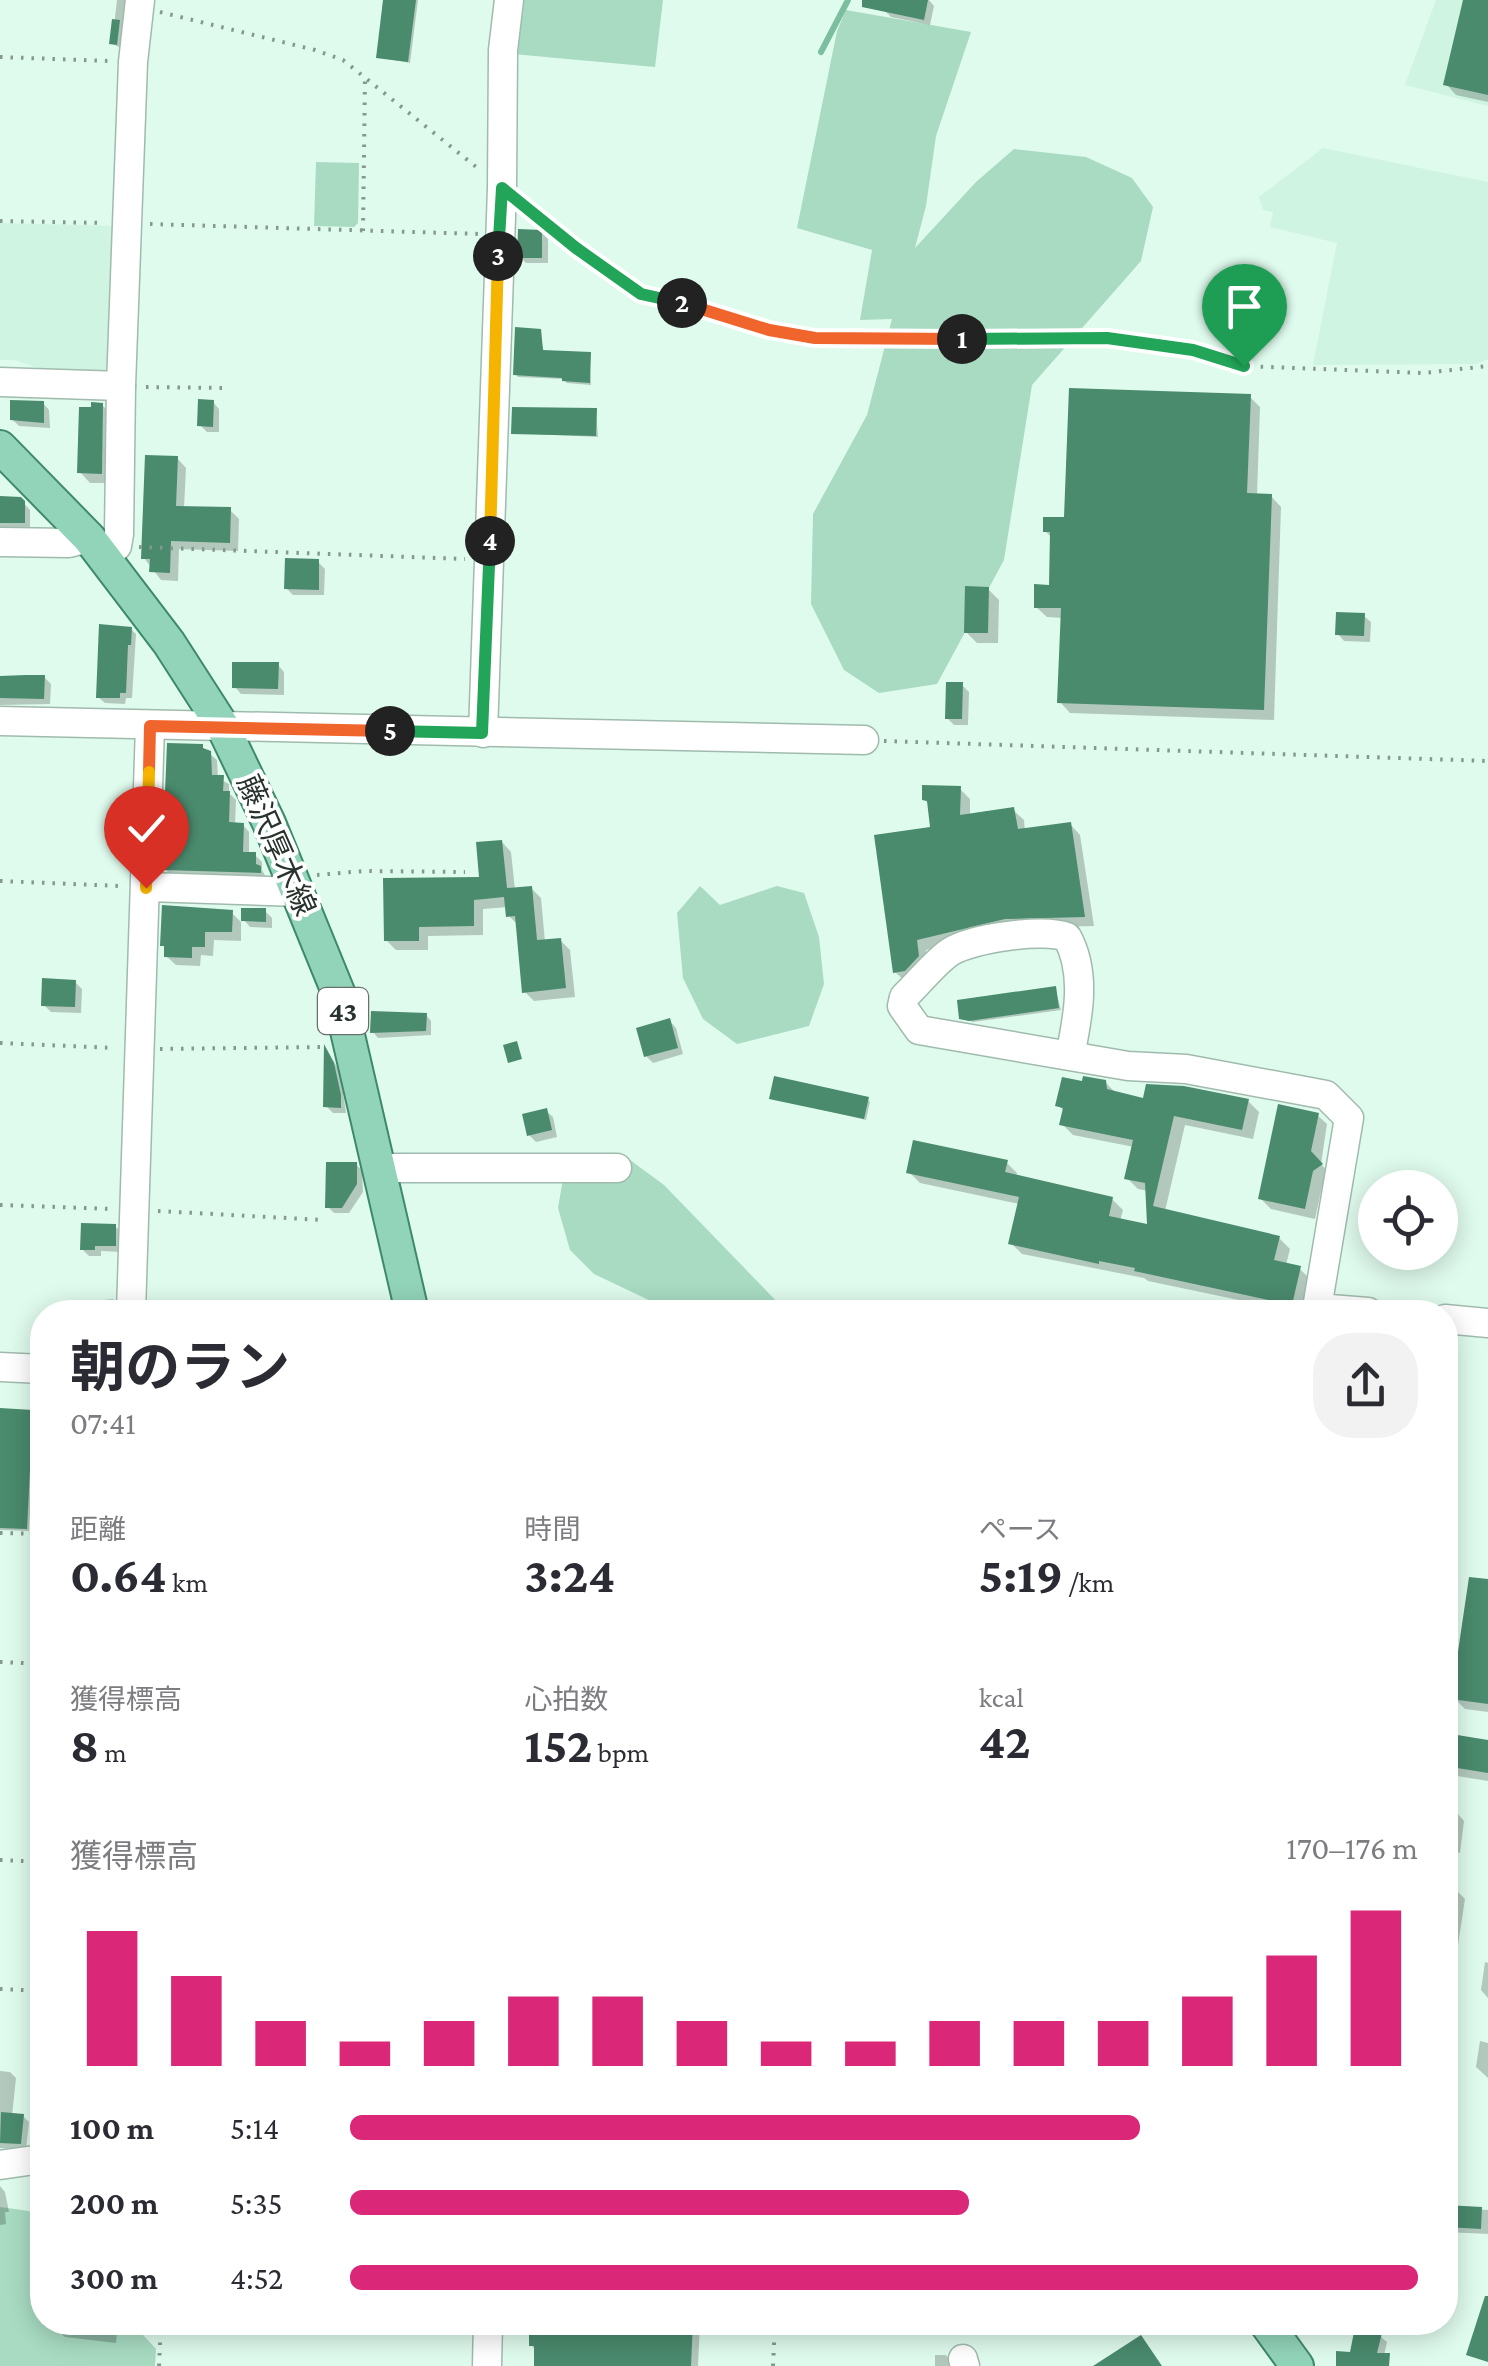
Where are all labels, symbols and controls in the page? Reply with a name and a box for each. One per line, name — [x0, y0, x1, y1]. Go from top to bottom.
pin: 3 — [473, 231, 523, 281]
text: 3 — [491, 240, 505, 271]
pin — [1202, 264, 1287, 367]
pin: 2 — [657, 278, 707, 328]
icon: arrive — [1217, 279, 1272, 334]
text: 2 — [675, 287, 689, 318]
pin: 1 — [937, 314, 987, 364]
text: 1 — [957, 323, 967, 354]
pin: 4 — [465, 516, 515, 566]
text: 4 — [482, 525, 498, 556]
pin: 5 — [365, 706, 415, 756]
text: 5 — [383, 715, 397, 746]
street label: 藤沢厚木線 — [231, 770, 323, 920]
pin — [104, 786, 189, 889]
icon: check — [119, 801, 174, 856]
road number: 43 — [318, 988, 368, 1034]
map controls — [1358, 1170, 1458, 1270]
button: locate — [1358, 1170, 1458, 1270]
button: share — [1313, 1333, 1418, 1438]
text: 朝のラン — [70, 1337, 290, 1398]
text: 07:41 — [70, 1405, 136, 1441]
text: 距離 — [70, 1514, 126, 1545]
text: 時間 — [524, 1514, 580, 1545]
text: ペース — [979, 1514, 1061, 1545]
text: 0.64 — [70, 1547, 167, 1603]
text: 3:24 — [524, 1547, 615, 1603]
text: 5:19 — [979, 1547, 1063, 1603]
text: km — [167, 1567, 208, 1598]
text: /km — [1063, 1567, 1114, 1598]
text: kcal — [979, 1682, 1024, 1713]
text: 獲得標高 — [70, 1684, 182, 1715]
text: 心拍数 — [524, 1684, 608, 1715]
text: 42 — [979, 1713, 1031, 1769]
text: 8 — [70, 1717, 99, 1773]
text: 152 — [524, 1717, 592, 1773]
text: m — [99, 1737, 127, 1768]
text: bpm — [592, 1737, 649, 1768]
text: 170–176 m — [1286, 1830, 1418, 1866]
text: 獲得標高 — [70, 1838, 198, 1874]
text: 100 m — [70, 2110, 154, 2146]
text: 5:14 — [230, 2110, 279, 2146]
text: 200 m — [70, 2185, 158, 2221]
text: 5:35 — [230, 2185, 283, 2221]
text: 300 m — [70, 2260, 158, 2296]
text: 4:52 — [230, 2260, 283, 2296]

